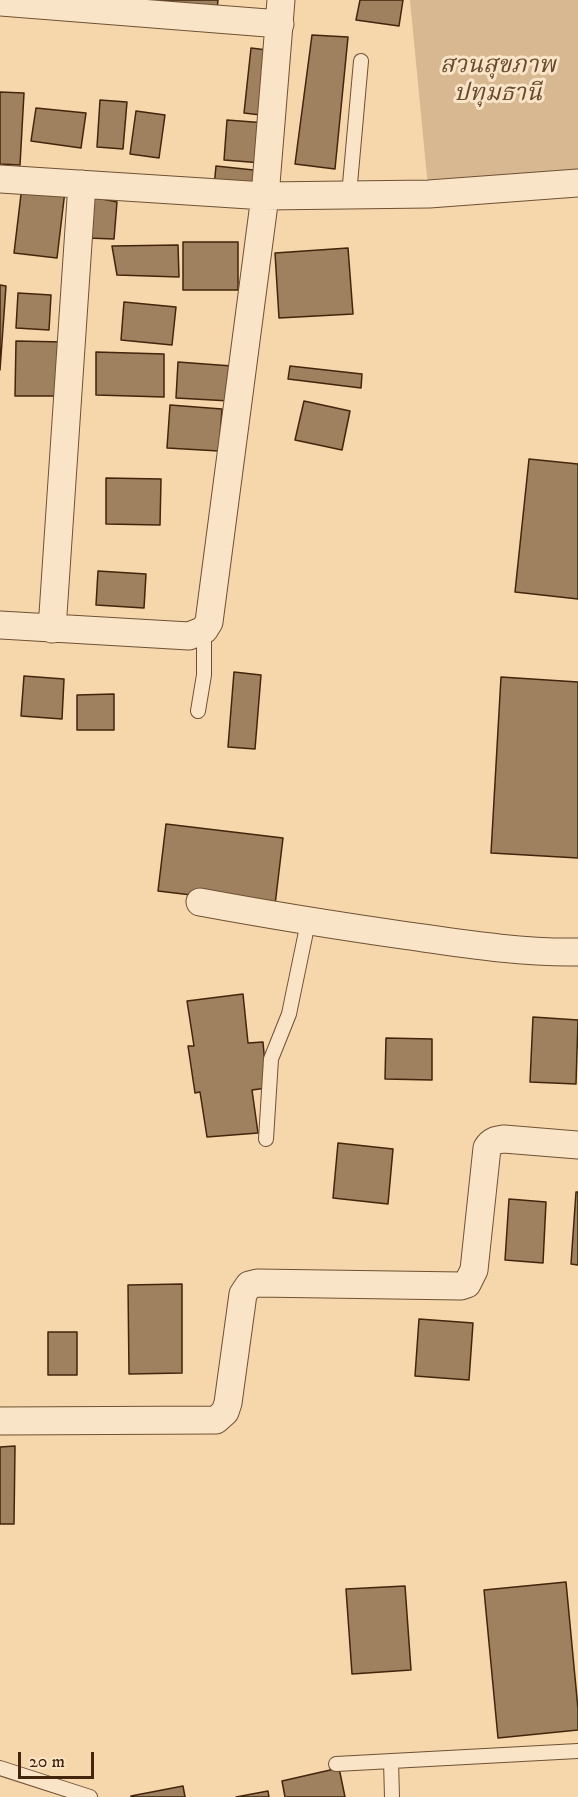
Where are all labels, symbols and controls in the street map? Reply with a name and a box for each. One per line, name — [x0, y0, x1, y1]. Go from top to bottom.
park label: สวนสุขภาพ ปทุมธานี — [440, 53, 556, 109]
scale bar — [21, 1740, 98, 1778]
text: 20 m — [29, 1751, 65, 1773]

